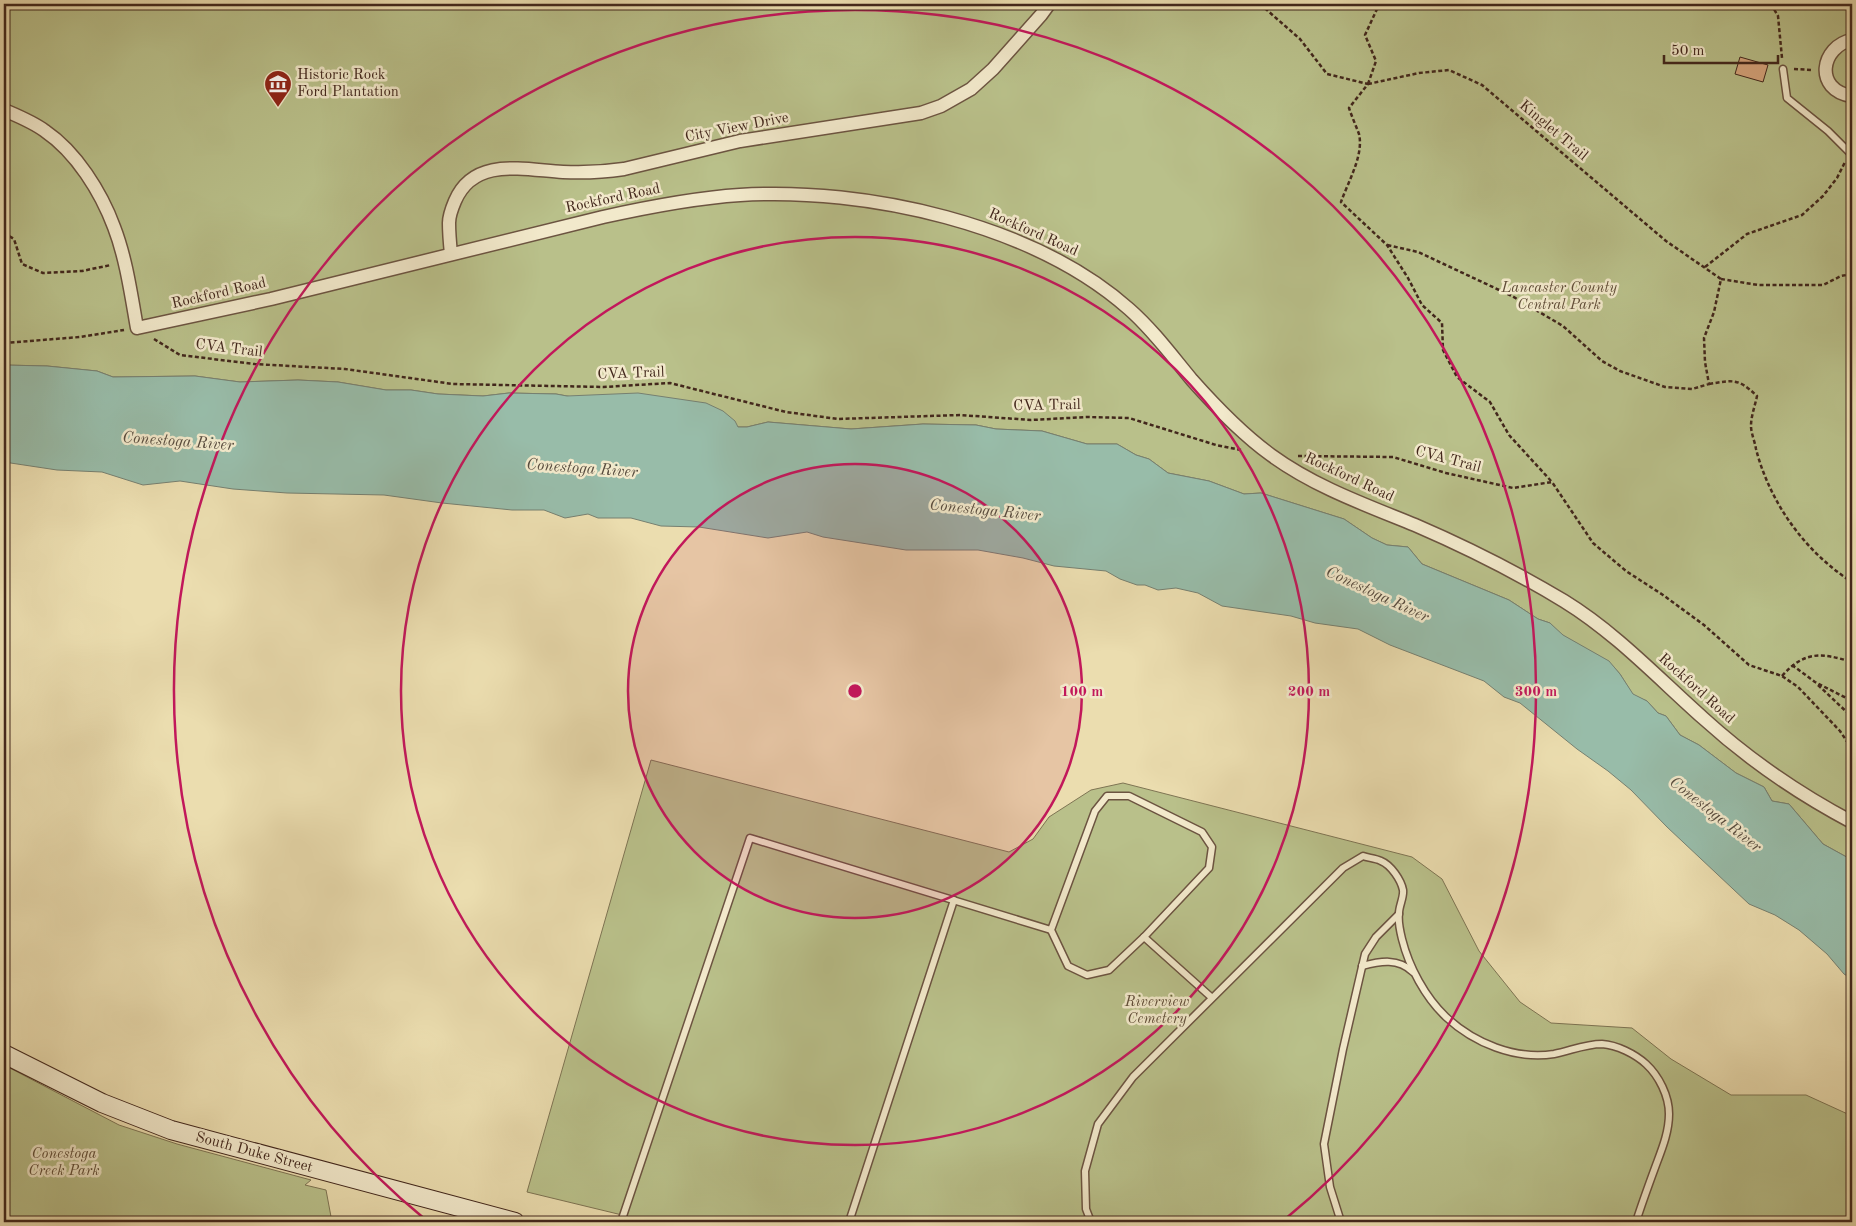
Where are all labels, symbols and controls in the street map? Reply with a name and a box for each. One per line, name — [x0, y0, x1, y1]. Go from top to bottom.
scale bar — [1664, 32, 1777, 64]
text: 50 m — [1671, 44, 1705, 59]
place label: Historic Rock Ford Plantation — [297, 68, 399, 100]
museum icon: Historic Rock Ford Plantation — [263, 69, 293, 108]
street label: Kinglet Trail — [1516, 98, 1590, 164]
street label: City View Drive — [684, 111, 790, 145]
street label: Rockford Road — [564, 182, 662, 216]
street label: Rockford Road — [986, 207, 1080, 260]
street label: Rockford Road — [170, 276, 268, 312]
park label: Lancaster County Central Park — [1500, 281, 1617, 313]
street label: CVA Trail — [195, 337, 263, 361]
street label: CVA Trail — [597, 365, 665, 383]
street label: CVA Trail — [1013, 398, 1081, 414]
water label: Conestoga River — [122, 430, 235, 454]
street label: CVA Trail — [1413, 444, 1483, 476]
street label: Rockford Road — [1302, 451, 1396, 505]
water label: Conestoga River — [526, 457, 639, 481]
water label: Conestoga River — [929, 497, 1042, 525]
water label: Conestoga River — [1323, 564, 1432, 626]
street label: Rockford Road — [1655, 651, 1737, 727]
centre of rings — [846, 682, 864, 700]
text: 100 m — [1061, 685, 1103, 700]
text: 200 m — [1288, 685, 1330, 700]
text: 300 m — [1515, 685, 1557, 700]
water label: Conestoga River — [1666, 774, 1765, 856]
park label: Riverview Cemetery — [1124, 995, 1189, 1027]
street label: South Duke Street — [194, 1130, 314, 1176]
park label: Conestoga Creek Park — [28, 1147, 100, 1179]

